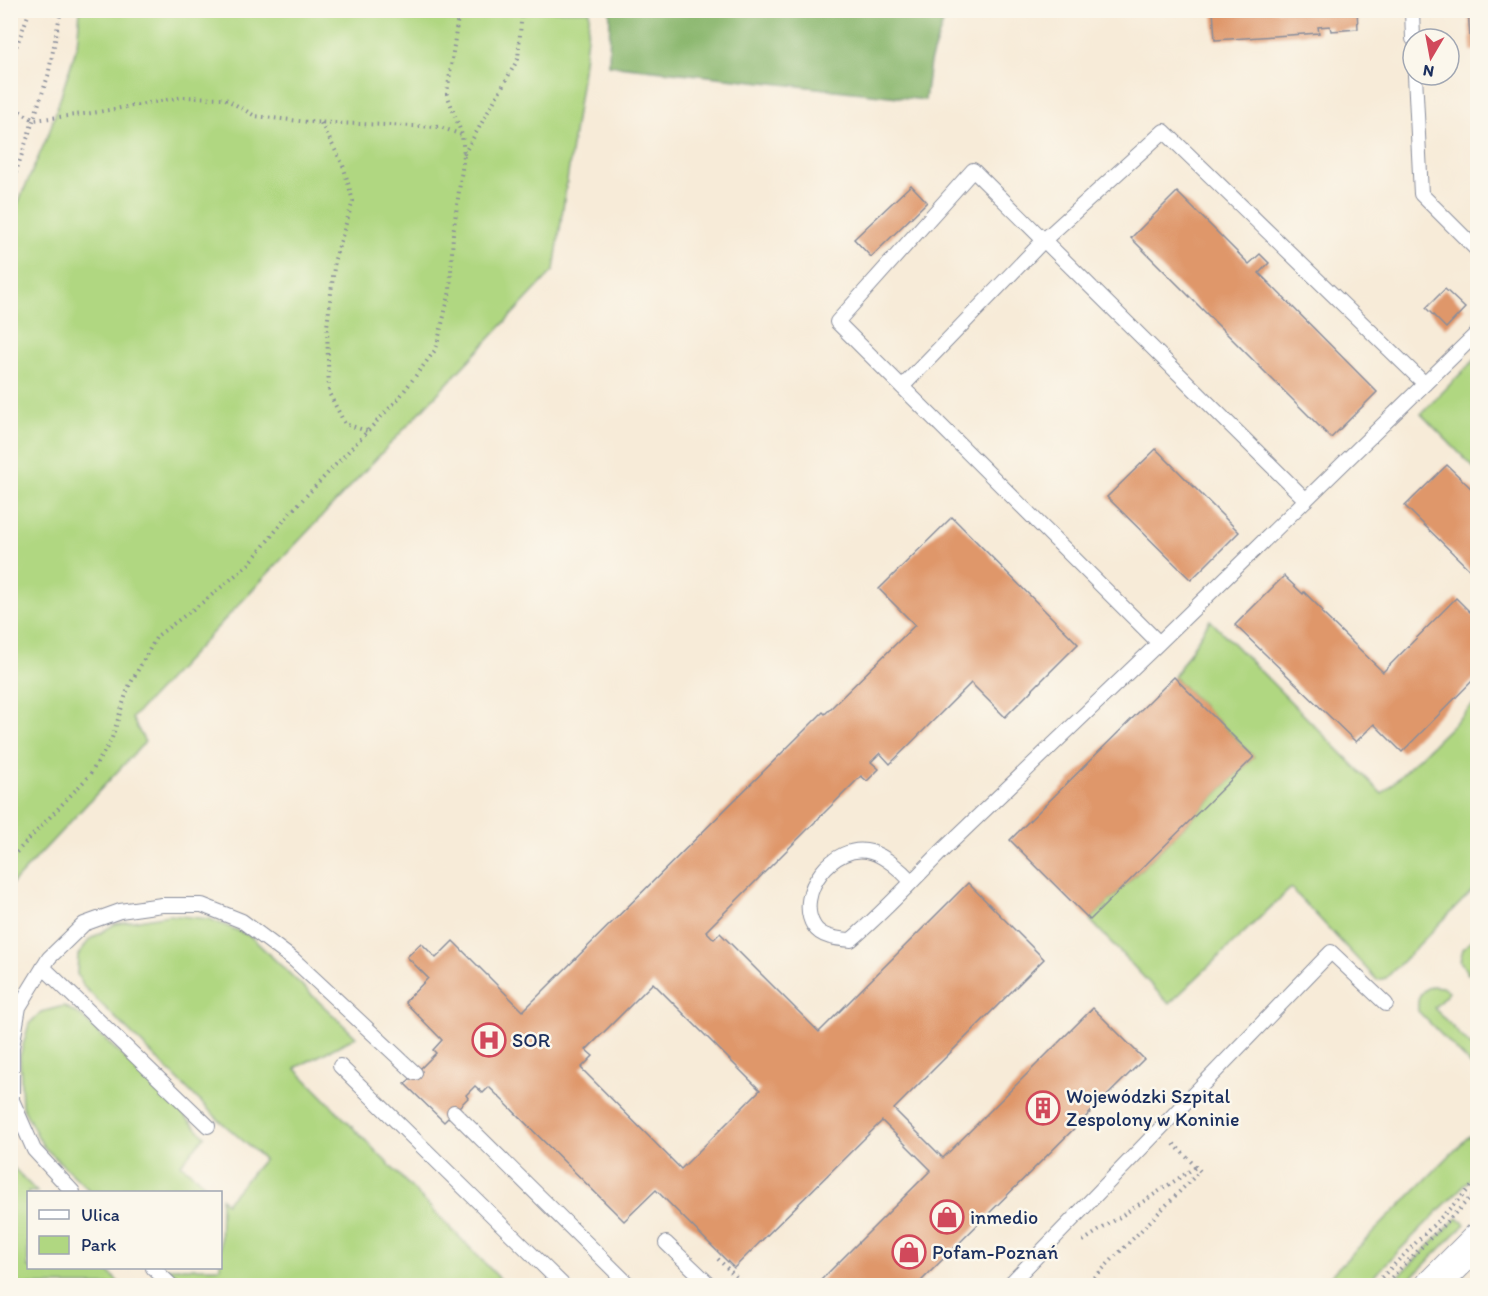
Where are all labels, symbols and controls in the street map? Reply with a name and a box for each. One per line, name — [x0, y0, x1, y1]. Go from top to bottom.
north arrow — [1401, 27, 1461, 87]
text: N — [1422, 61, 1435, 82]
hospital icon: SOR — [471, 1022, 507, 1058]
place label: SOR — [512, 1028, 551, 1052]
place label: Wojewódzki Szpital Zespolony w Koninie — [1066, 1084, 1240, 1131]
building icon: Wojewódzki Szpital Zespolony w Koninie — [1025, 1090, 1061, 1126]
legend — [27, 1191, 222, 1269]
shop icon: inmedio — [929, 1199, 965, 1235]
text: Ulica — [81, 1204, 120, 1226]
place label: inmedio — [970, 1205, 1038, 1229]
text: Park — [81, 1234, 116, 1256]
shop icon: Pofam-Poznań — [891, 1234, 927, 1270]
place label: Pofam-Poznań — [932, 1240, 1058, 1264]

